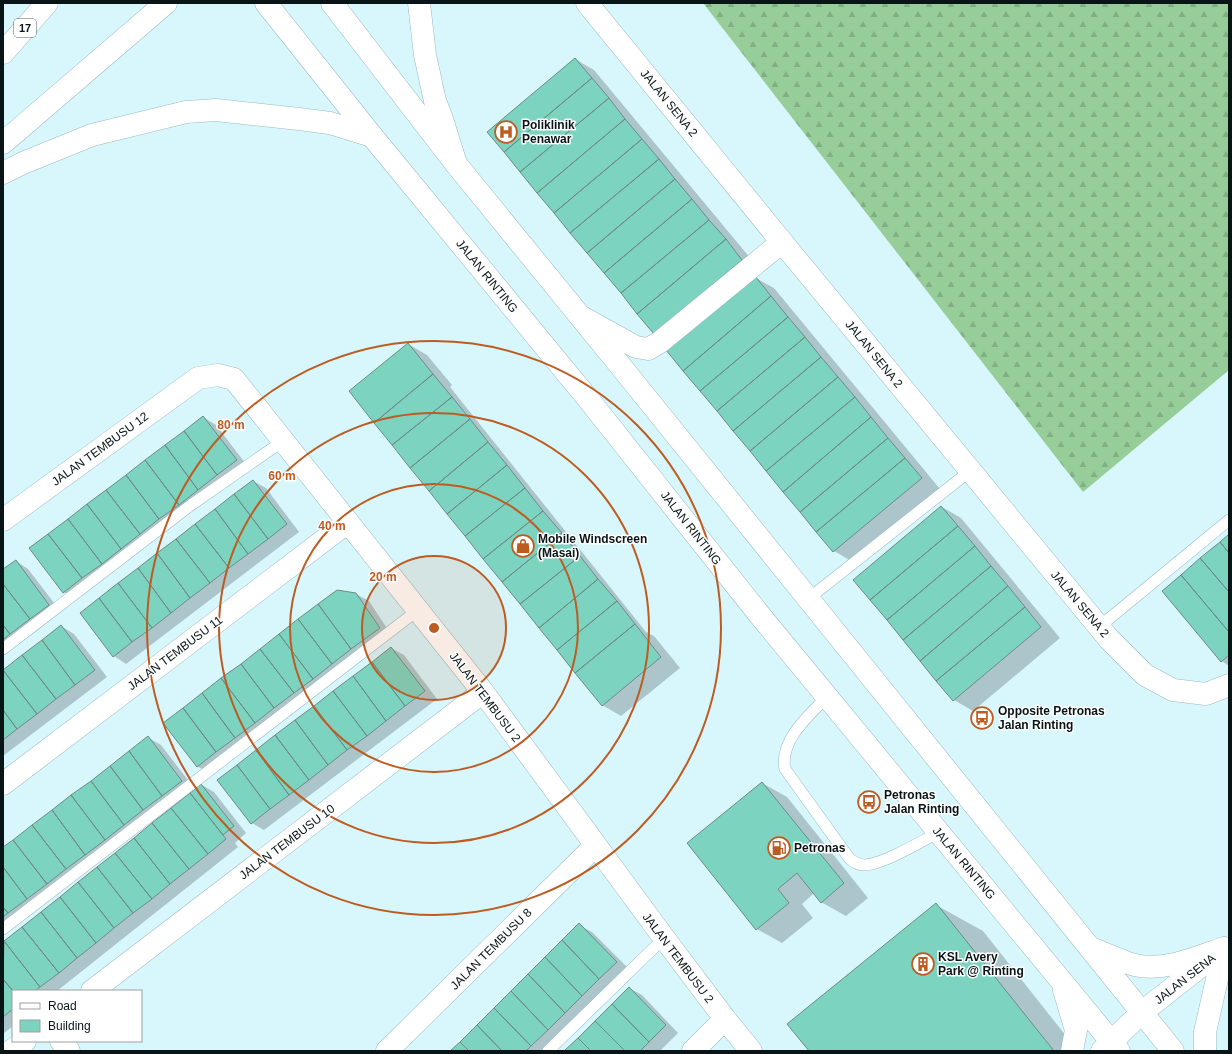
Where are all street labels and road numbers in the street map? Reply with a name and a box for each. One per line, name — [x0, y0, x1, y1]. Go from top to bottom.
road number: 17 — [14, 19, 36, 37]
street label: JALAN SENA 2 — [638, 66, 701, 140]
street label: JALAN RINTING — [453, 237, 521, 315]
street label: JALAN SENA 2 — [843, 317, 906, 391]
street label: JALAN TEMBUSU 12 — [49, 409, 151, 489]
street label: JALAN RINTING — [658, 488, 724, 568]
street label: JALAN SENA 2 — [1048, 568, 1112, 640]
street label: JALAN TEMBUSU 11 — [125, 613, 225, 693]
street label: JALAN TEMBUSU 2 — [447, 649, 524, 745]
street label: JALAN TEMBUSU 10 — [237, 801, 338, 882]
street label: JALAN RINTING — [930, 824, 998, 902]
street label: JALAN TEMBUSU 8 — [447, 905, 535, 993]
street label: JALAN TEMBUSU 2 — [640, 910, 717, 1006]
street label: JALAN SENA — [1152, 951, 1218, 1007]

